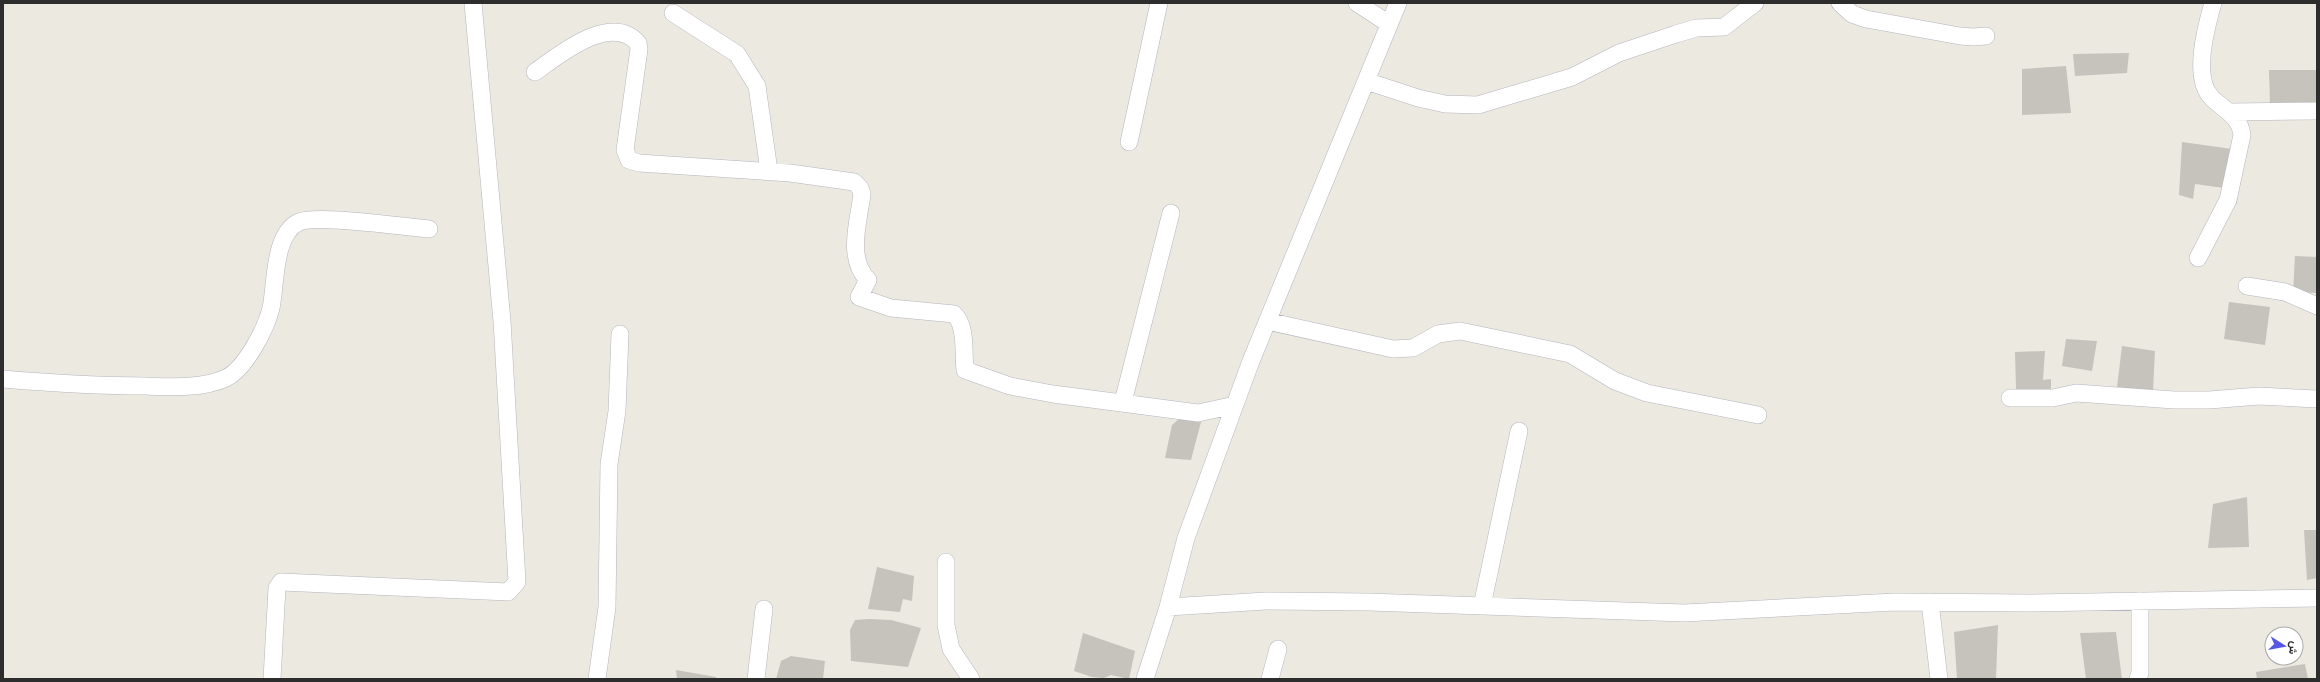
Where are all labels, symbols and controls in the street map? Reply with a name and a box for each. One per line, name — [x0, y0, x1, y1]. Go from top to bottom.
north arrow — [2264, 626, 2304, 666]
text: ش — [2286, 640, 2301, 656]

